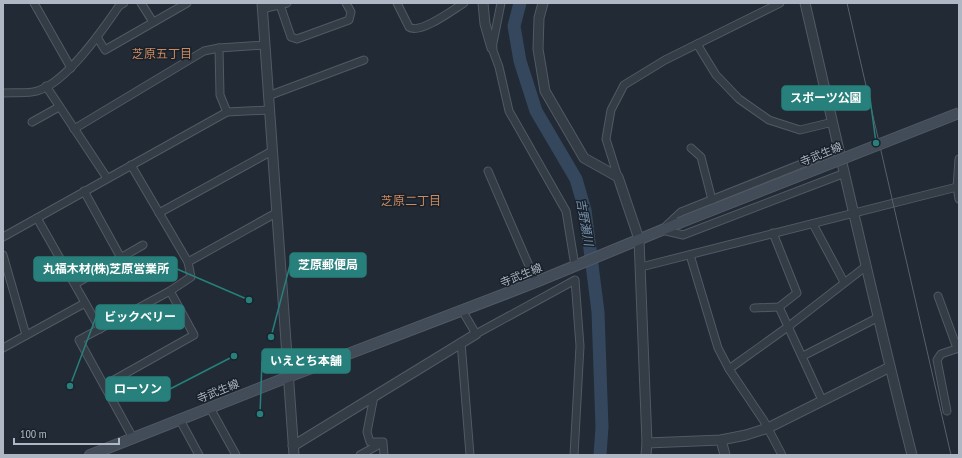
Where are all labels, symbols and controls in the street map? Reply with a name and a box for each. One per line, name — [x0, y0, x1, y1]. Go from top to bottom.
district label: 芝原五丁目 — [132, 46, 192, 61]
callout: スポーツ公園 — [782, 86, 870, 110]
text: スポーツ公園 — [790, 90, 862, 105]
street label: 寺武生線 — [798, 139, 844, 169]
district label: 芝原二丁目 — [381, 193, 441, 208]
water label: 吉野瀬川 — [573, 197, 597, 249]
callout: 芝原郵便局 — [290, 253, 366, 277]
callout: 丸福木材(株)芝原営業所 — [34, 257, 177, 281]
text: 芝原郵便局 — [298, 257, 358, 272]
street label: 寺武生線 — [498, 260, 544, 290]
text: 丸福木材(株)芝原営業所 — [43, 261, 169, 276]
callout: ビックベリー — [96, 305, 184, 329]
text: ビックベリー — [104, 309, 176, 324]
callout: いえとち本舗 — [262, 349, 350, 373]
text: いえとち本舗 — [270, 353, 342, 368]
street label: 寺武生線 — [195, 376, 241, 406]
callout: ローソン — [106, 377, 170, 401]
text: ローソン — [114, 381, 162, 396]
scale bar — [14, 420, 119, 446]
text: 100 m — [20, 426, 47, 441]

